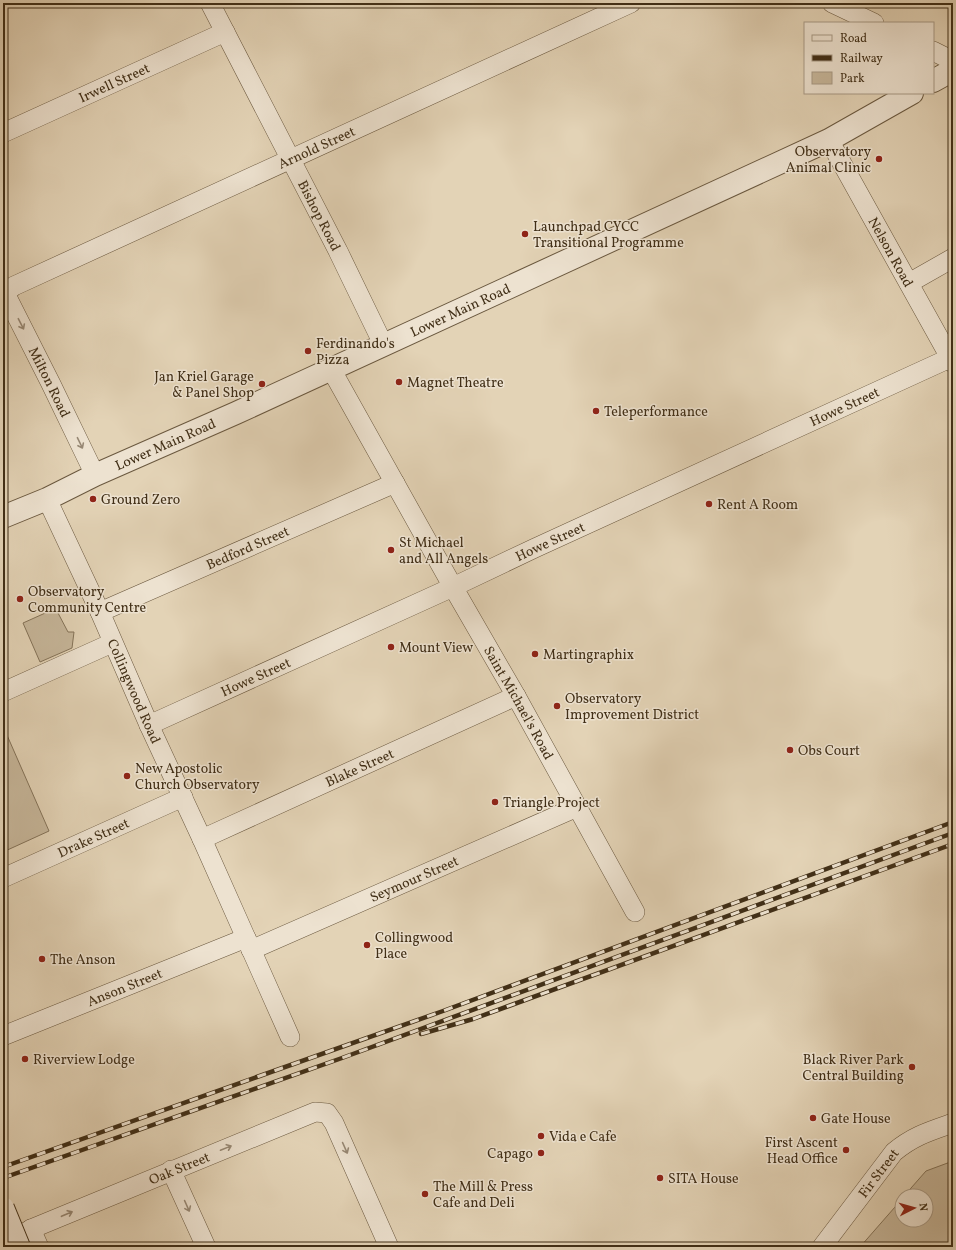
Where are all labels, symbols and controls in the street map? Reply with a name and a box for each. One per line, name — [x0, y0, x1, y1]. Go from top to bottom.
legend — [804, 22, 934, 94]
text: Road — [840, 31, 867, 47]
text: Railway — [840, 51, 883, 67]
street label: Irwell Street — [76, 59, 153, 108]
text: Park — [840, 71, 865, 87]
street label: Arnold Street — [275, 123, 359, 175]
place label: Observatory Animal Clinic — [786, 143, 871, 178]
marker: Observatory Animal Clinic — [874, 154, 884, 164]
street label: Bishop Road — [292, 177, 344, 255]
street label: Nelson Road — [863, 214, 917, 291]
place label: Launchpad CYCC Transitional Programme — [533, 218, 684, 253]
marker: Launchpad CYCC Transitional Programme — [520, 229, 530, 239]
street label: Lower Main Road — [408, 280, 514, 342]
one-way arrow — [18, 318, 25, 330]
place label: Ferdinando's Pizza — [316, 335, 395, 370]
street label: Milton Road — [23, 344, 74, 421]
marker: Ferdinando's Pizza — [303, 346, 313, 356]
place label: Jan Kriel Garage & Panel Shop — [154, 368, 254, 403]
place label: Magnet Theatre — [407, 374, 504, 393]
marker: Magnet Theatre — [394, 377, 404, 387]
marker: Jan Kriel Garage & Panel Shop — [257, 379, 267, 389]
street label: Howe Street — [807, 383, 883, 432]
place label: Teleperformance — [604, 403, 708, 422]
marker: Teleperformance — [591, 406, 601, 416]
street label: Lower Main Road — [113, 415, 219, 476]
one-way arrow — [77, 437, 84, 449]
place label: Ground Zero — [101, 491, 180, 510]
marker: Ground Zero — [88, 494, 98, 504]
place label: Rent A Room — [717, 496, 798, 515]
marker: Rent A Room — [704, 499, 714, 509]
street label: Howe Street — [513, 518, 588, 567]
street label: Bedford Street — [204, 522, 293, 575]
place label: St Michael and All Angels — [399, 534, 488, 569]
marker: St Michael and All Angels — [386, 545, 396, 555]
place label: Observatory Community Centre — [28, 583, 147, 618]
marker: Observatory Community Centre — [15, 594, 25, 604]
street label: Collingwood Road — [102, 636, 164, 747]
place label: Mount View — [399, 639, 473, 658]
marker: Mount View — [386, 642, 396, 652]
street label: Saint Michael's Road — [478, 643, 557, 764]
place label: Martingraphix — [543, 646, 634, 665]
marker: Martingraphix — [530, 649, 540, 659]
street label: Howe Street — [218, 654, 294, 702]
place label: Observatory Improvement District — [565, 690, 699, 725]
marker: Observatory Improvement District — [552, 701, 562, 711]
place label: Obs Court — [798, 742, 860, 761]
street label: Blake Street — [323, 745, 398, 793]
marker: Obs Court — [785, 745, 795, 755]
place label: New Apostolic Church Observatory — [135, 760, 260, 795]
marker: New Apostolic Church Observatory — [122, 771, 132, 781]
place label: Triangle Project — [503, 794, 600, 813]
marker: Triangle Project — [490, 797, 500, 807]
street label: Drake Street — [55, 814, 133, 863]
street label: Seymour Street — [367, 852, 462, 908]
place label: Collingwood Place — [375, 929, 453, 964]
marker: Collingwood Place — [362, 940, 372, 950]
place label: The Anson — [50, 951, 116, 970]
marker: The Anson — [37, 954, 47, 964]
street label: Anson Street — [85, 965, 166, 1012]
place label: Riverview Lodge — [33, 1051, 135, 1070]
place label: Black River Park Central Building — [802, 1051, 904, 1086]
marker: Riverview Lodge — [20, 1054, 30, 1064]
marker: Black River Park Central Building — [907, 1062, 917, 1072]
place label: Gate House — [821, 1110, 891, 1129]
marker: Gate House — [808, 1113, 818, 1123]
place label: Vida e Cafe — [549, 1128, 617, 1147]
marker: Vida e Cafe — [536, 1131, 546, 1141]
place label: First Ascent Head Office — [765, 1134, 838, 1169]
one-way arrow — [341, 1141, 349, 1153]
one-way arrow — [219, 1143, 231, 1151]
place label: Capago — [487, 1145, 533, 1164]
marker: First Ascent Head Office — [841, 1145, 851, 1155]
street label: Fir Street — [855, 1145, 904, 1202]
street label: Oak Street — [146, 1148, 213, 1190]
marker: Capago — [536, 1148, 546, 1158]
place label: SITA House — [668, 1170, 739, 1189]
marker: SITA House — [655, 1173, 665, 1183]
place label: The Mill & Press Cafe and Deli — [433, 1178, 533, 1213]
north arrow — [894, 1188, 934, 1228]
marker: The Mill & Press Cafe and Deli — [420, 1189, 430, 1199]
one-way arrow — [184, 1199, 191, 1211]
text: N — [915, 1202, 930, 1212]
one-way arrow — [61, 1210, 73, 1217]

